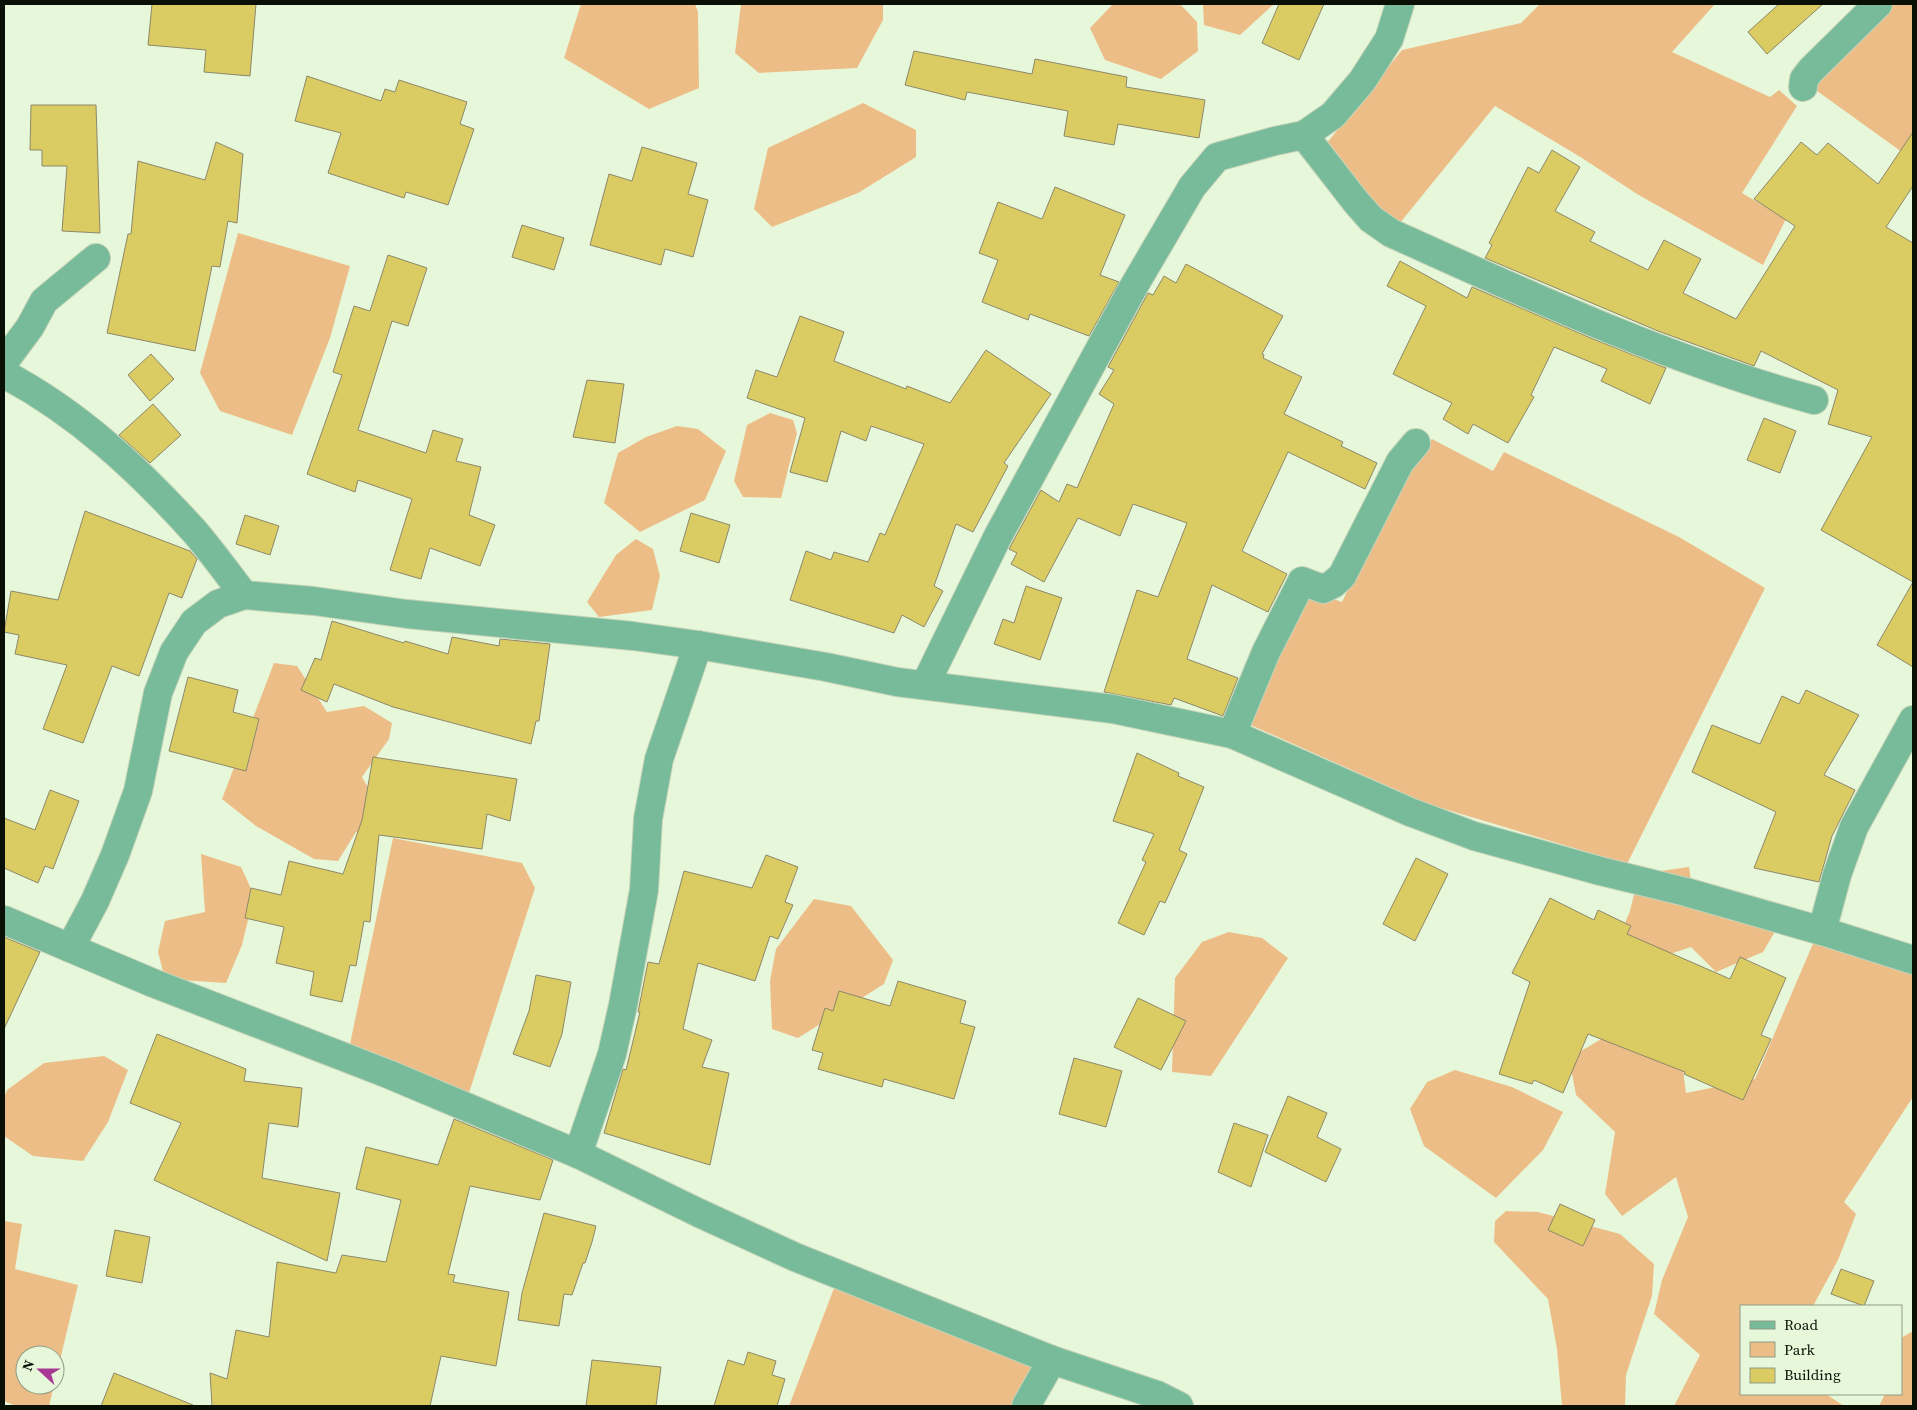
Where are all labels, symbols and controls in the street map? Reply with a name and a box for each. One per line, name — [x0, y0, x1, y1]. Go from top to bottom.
legend — [1740, 1305, 1902, 1395]
text: Road — [1784, 1314, 1818, 1335]
text: Park — [1784, 1339, 1816, 1360]
north arrow — [15, 1345, 65, 1395]
text: N — [17, 1357, 39, 1374]
text: Building — [1784, 1364, 1841, 1385]

